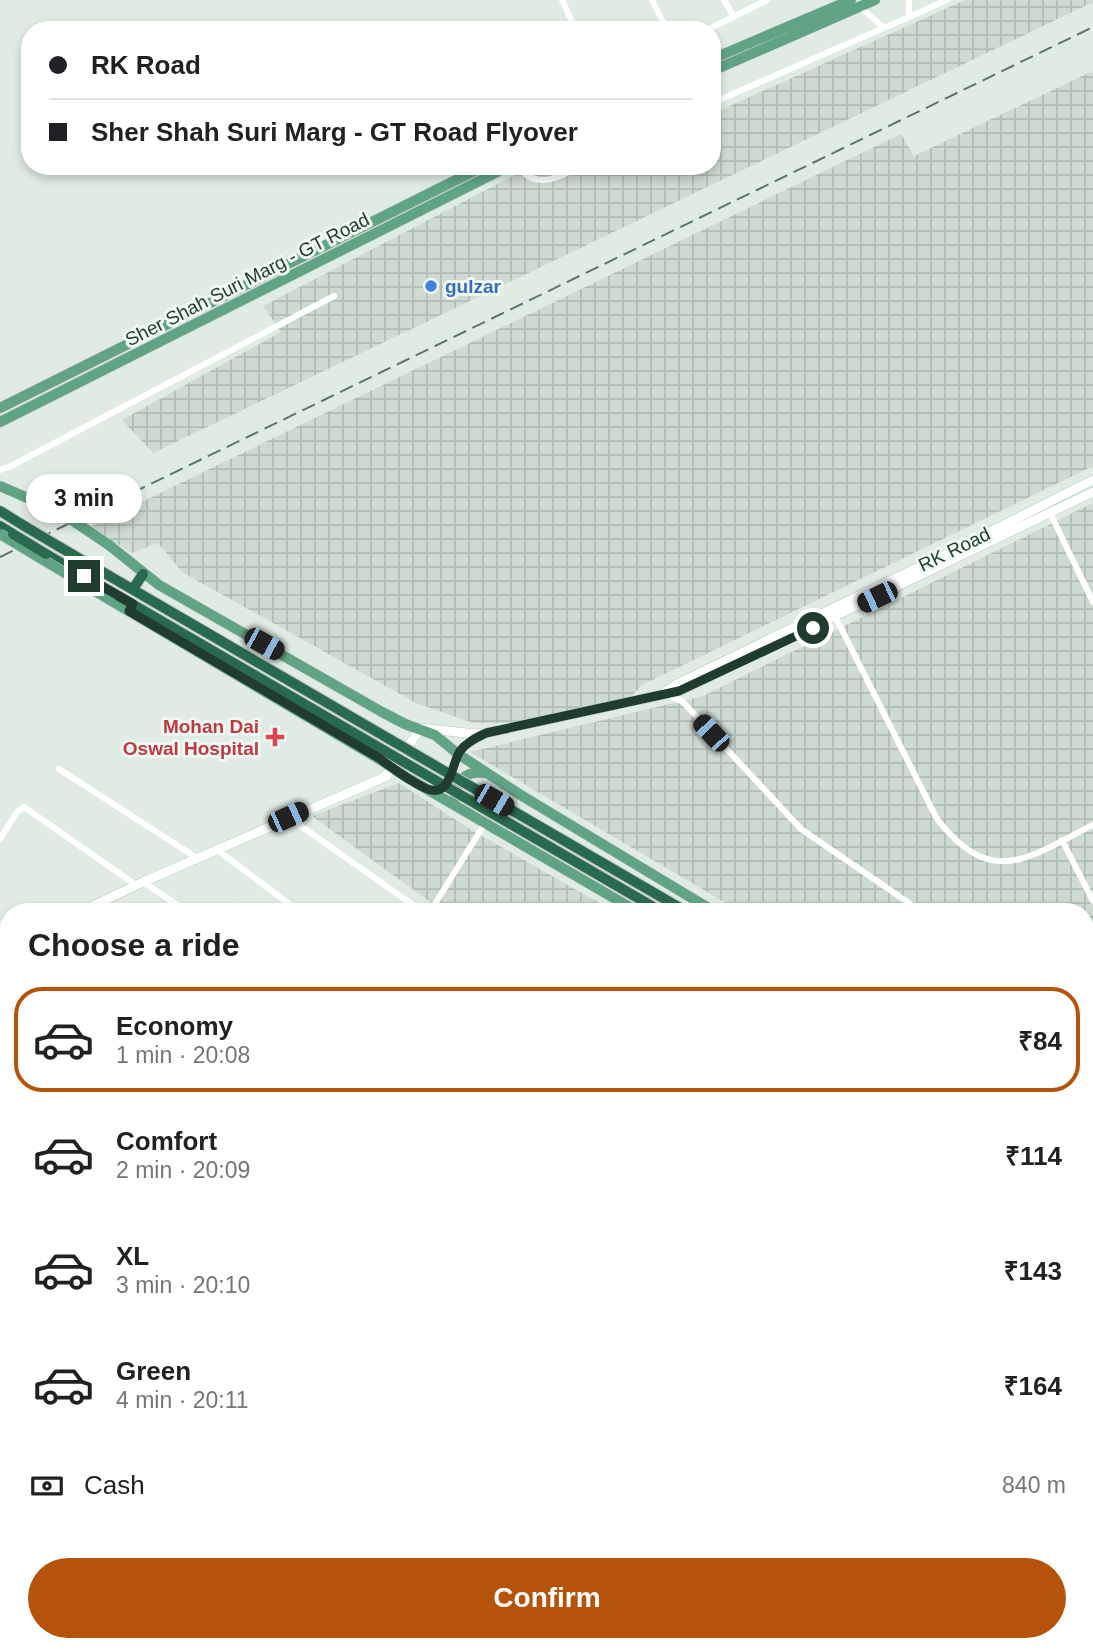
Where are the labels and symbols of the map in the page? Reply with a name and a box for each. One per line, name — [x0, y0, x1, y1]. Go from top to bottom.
street label: Sher Shah Suri Marg - GT Road — [122, 209, 373, 350]
place label: gulzar — [445, 276, 502, 297]
marker: gulzar — [423, 278, 439, 294]
callout: 3 min — [26, 475, 142, 524]
street label: RK Road — [915, 523, 993, 576]
route end — [68, 560, 100, 592]
car — [854, 578, 901, 616]
route start — [797, 612, 829, 644]
car — [241, 625, 288, 663]
car — [689, 710, 734, 756]
place label: Mohan Dai Oswal Hospital — [123, 716, 259, 759]
marker: Mohan Dai Oswal Hospital — [265, 727, 285, 747]
car — [471, 780, 518, 820]
car — [265, 799, 312, 835]

